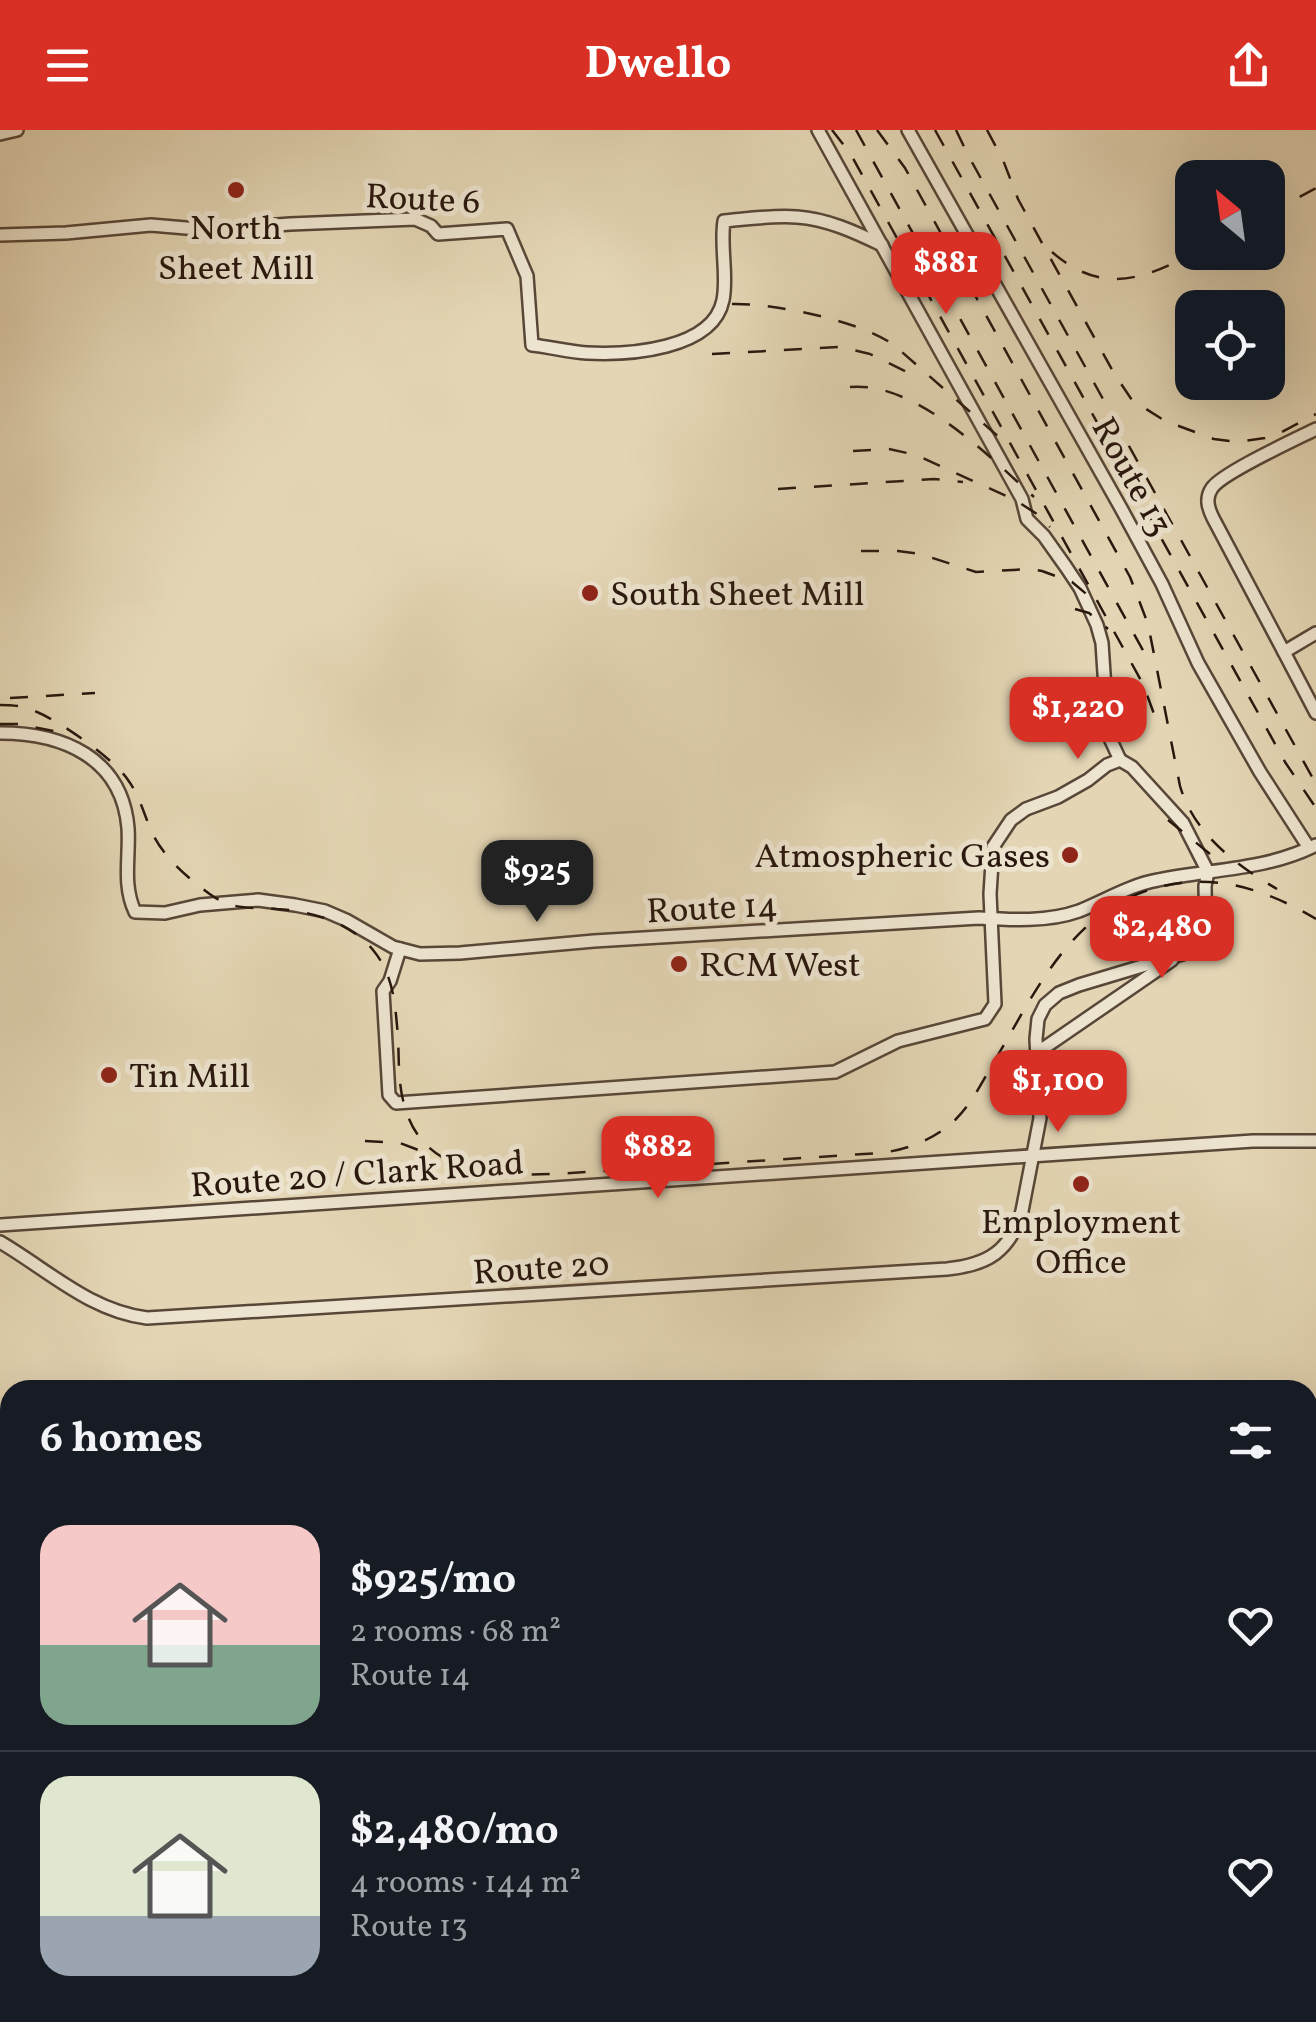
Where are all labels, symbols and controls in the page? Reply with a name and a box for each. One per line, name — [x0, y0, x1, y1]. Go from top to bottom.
text: Dwello — [584, 34, 732, 97]
icon: menu — [40, 38, 95, 93]
icon: share — [1221, 38, 1276, 93]
north arrow — [1175, 160, 1285, 270]
map controls — [1175, 160, 1285, 400]
street label: Route 6 — [364, 174, 481, 228]
marker: North Sheet Mill — [225, 179, 247, 201]
place label: North Sheet Mill — [158, 206, 314, 294]
pin: $881 — [887, 232, 1005, 317]
text: $881 — [913, 242, 979, 286]
button: locate — [1175, 290, 1285, 400]
street label: Route 13 — [1078, 410, 1183, 545]
place label: South Sheet Mill — [610, 572, 865, 620]
marker: South Sheet Mill — [579, 582, 601, 604]
pin: $1,220 — [997, 677, 1159, 762]
text: $1,220 — [1032, 687, 1124, 731]
place label: Atmospheric Gases — [754, 834, 1050, 882]
pin: $925 — [478, 840, 596, 925]
marker: Atmospheric Gases — [1059, 844, 1081, 866]
text: $925 — [503, 850, 571, 894]
street label: Route 14 — [645, 883, 779, 937]
pin: $2,480 — [1081, 896, 1243, 981]
text: $2,480 — [1112, 906, 1212, 950]
place label: RCM West — [699, 943, 861, 991]
marker: RCM West — [668, 953, 690, 975]
pin: $1,100 — [977, 1050, 1139, 1135]
place label: Tin Mill — [129, 1054, 250, 1102]
text: $1,100 — [1012, 1060, 1104, 1104]
marker: Tin Mill — [98, 1064, 120, 1086]
pin: $882 — [599, 1116, 717, 1201]
text: $882 — [623, 1126, 693, 1170]
street label: Route 20 / Clark Road — [189, 1140, 525, 1212]
marker: Employment Office — [1070, 1173, 1092, 1195]
place label: Employment Office — [981, 1200, 1181, 1288]
street label: Route 20 — [471, 1241, 611, 1299]
text: 6 homes — [40, 1411, 203, 1470]
icon: filters — [1223, 1413, 1278, 1468]
text: $925/mo — [350, 1552, 516, 1611]
icon: home — [120, 1565, 240, 1685]
icon: heart — [1223, 1598, 1278, 1653]
text: 2 rooms · 68 m² — [350, 1611, 561, 1655]
text: Route 14 — [350, 1655, 470, 1699]
text: $2,480/mo — [350, 1803, 559, 1862]
icon: home — [120, 1816, 240, 1936]
icon: heart — [1223, 1849, 1278, 1904]
text: 4 rooms · 144 m² — [350, 1862, 581, 1906]
text: Route 13 — [350, 1906, 468, 1950]

